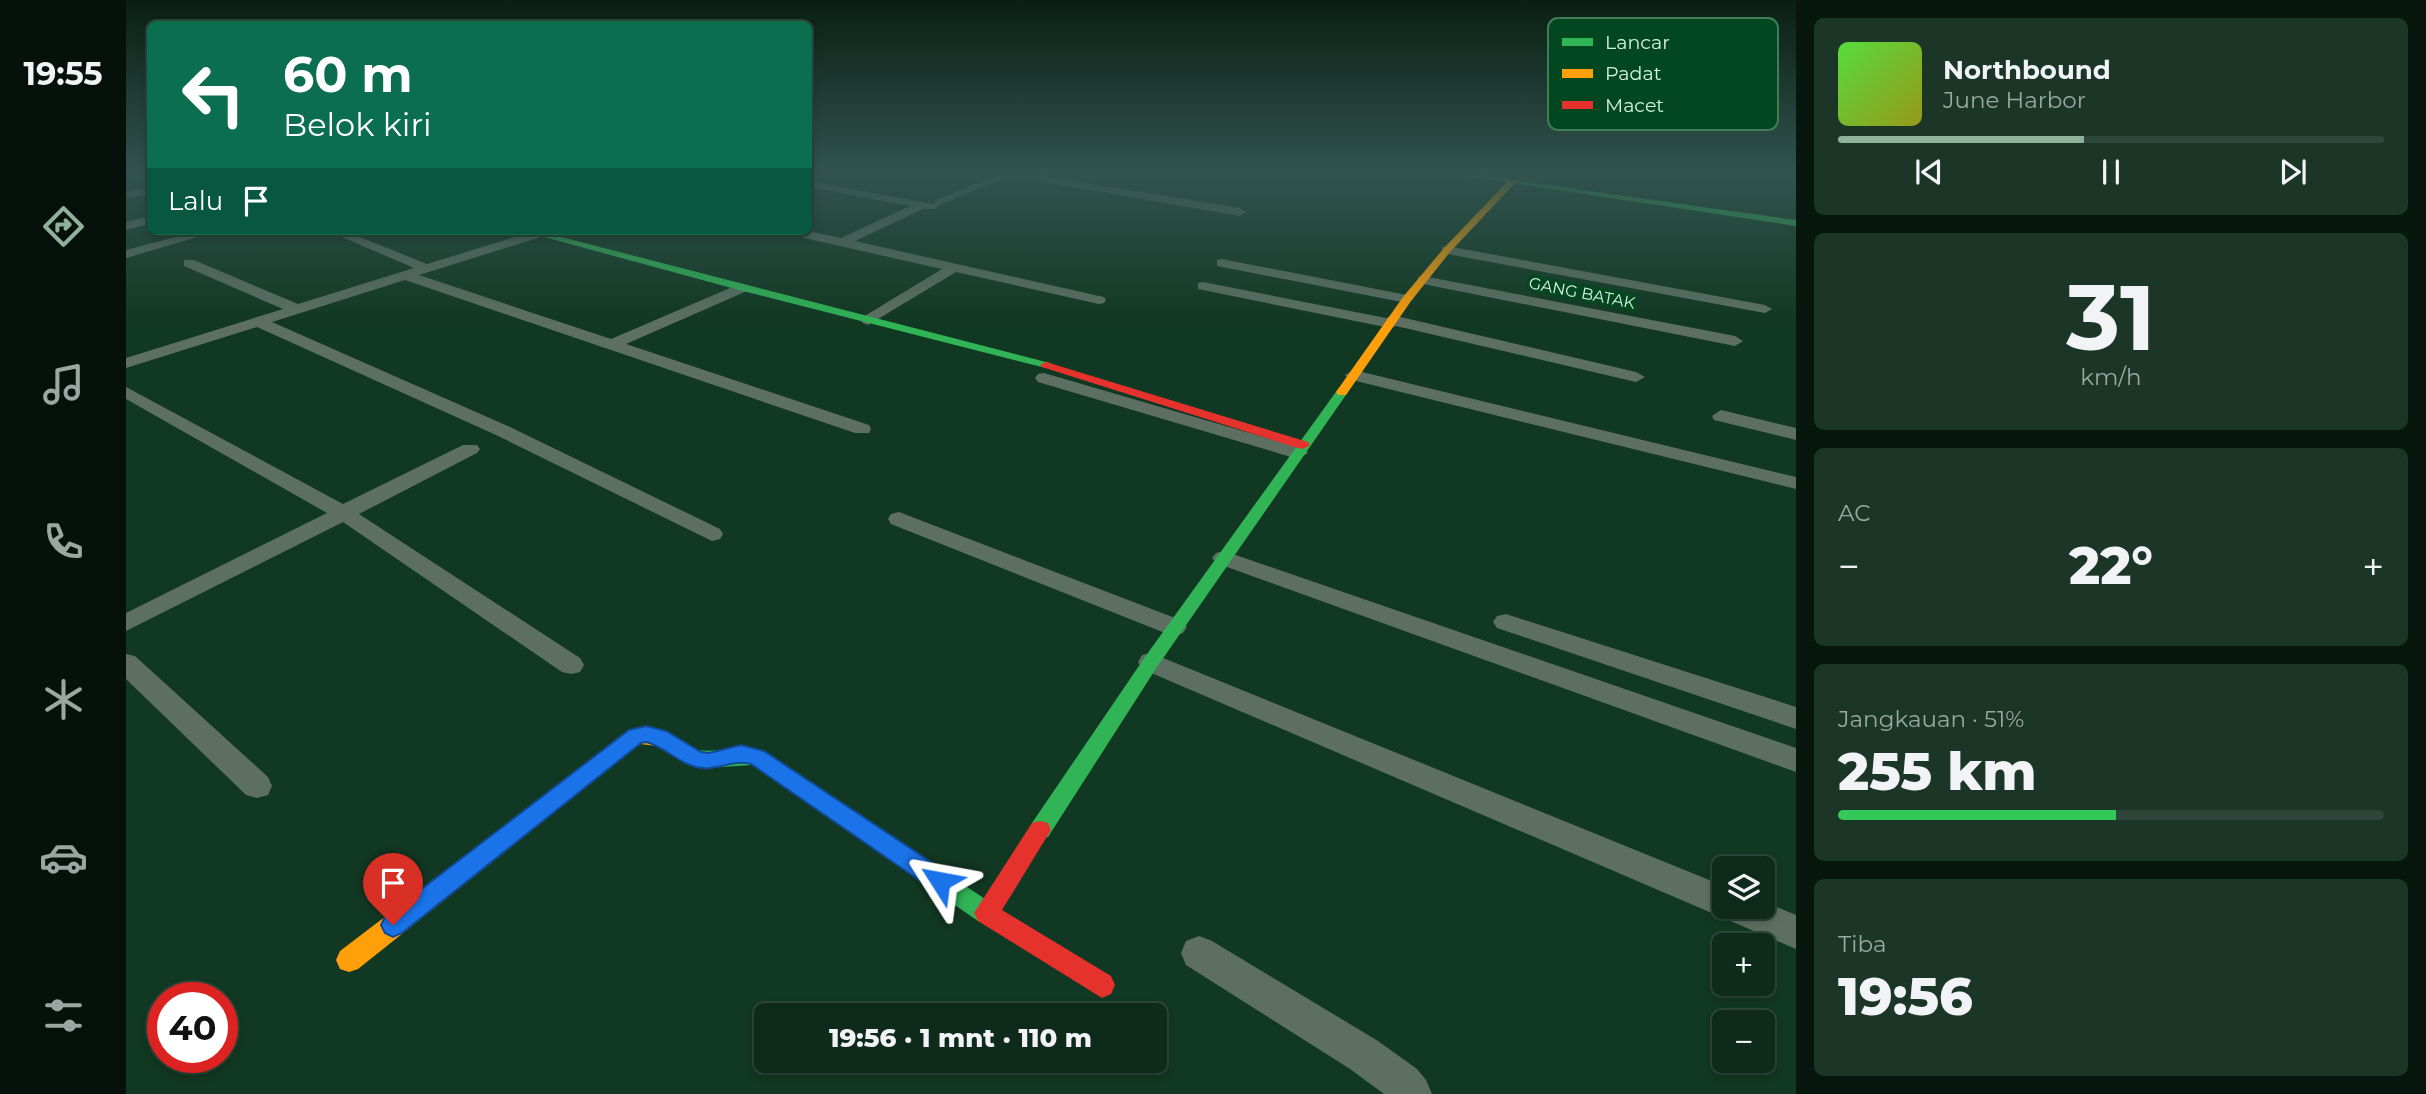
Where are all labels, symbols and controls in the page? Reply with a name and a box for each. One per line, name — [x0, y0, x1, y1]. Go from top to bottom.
legend — [1548, 18, 1778, 130]
text: Lancar — [1605, 31, 1670, 54]
text: 60 m — [283, 45, 413, 104]
icon: left — [168, 49, 259, 140]
text: 19:55 — [23, 54, 103, 93]
text: Northbound — [1943, 54, 2111, 86]
text: Padat — [1605, 62, 1662, 85]
text: June Harbor — [1943, 86, 2086, 114]
text: Macet — [1605, 94, 1664, 117]
text: Belok kiri — [283, 105, 432, 144]
icon: previous — [1910, 153, 1948, 191]
icon: pause — [2092, 153, 2130, 191]
icon: next — [2274, 153, 2312, 191]
icon: arrive — [237, 182, 275, 220]
text: Lalu — [168, 185, 223, 217]
icon: directions — [39, 202, 88, 251]
text: 31 — [2066, 262, 2156, 373]
street label: GANG BATAK — [1527, 273, 1637, 313]
icon: music — [39, 360, 88, 409]
text: km/h — [2080, 363, 2142, 391]
text: AC — [1838, 499, 1871, 527]
icon: phone — [39, 517, 88, 566]
text: 22° — [2069, 534, 2153, 597]
text: − — [1838, 543, 1860, 590]
text: + — [2362, 543, 2384, 590]
icon: climate — [39, 675, 88, 724]
text: Jangkauan · 51% — [1838, 705, 2024, 733]
text: 255 km — [1838, 740, 2037, 803]
icon: car — [39, 833, 88, 882]
position arrow — [903, 844, 977, 918]
pin — [363, 853, 423, 925]
map controls — [1712, 856, 1775, 1073]
button: layers — [1712, 856, 1775, 919]
icon: arrive — [374, 864, 412, 902]
text: Tiba — [1838, 930, 1886, 958]
button: + — [1712, 933, 1775, 996]
text: 19:56 — [1838, 965, 1973, 1028]
speed limit sign: 40 — [147, 982, 238, 1073]
icon: filters — [39, 991, 88, 1040]
button: − — [1712, 1010, 1775, 1073]
text: 19:56 · 1 mnt · 110 m — [829, 1022, 1092, 1054]

